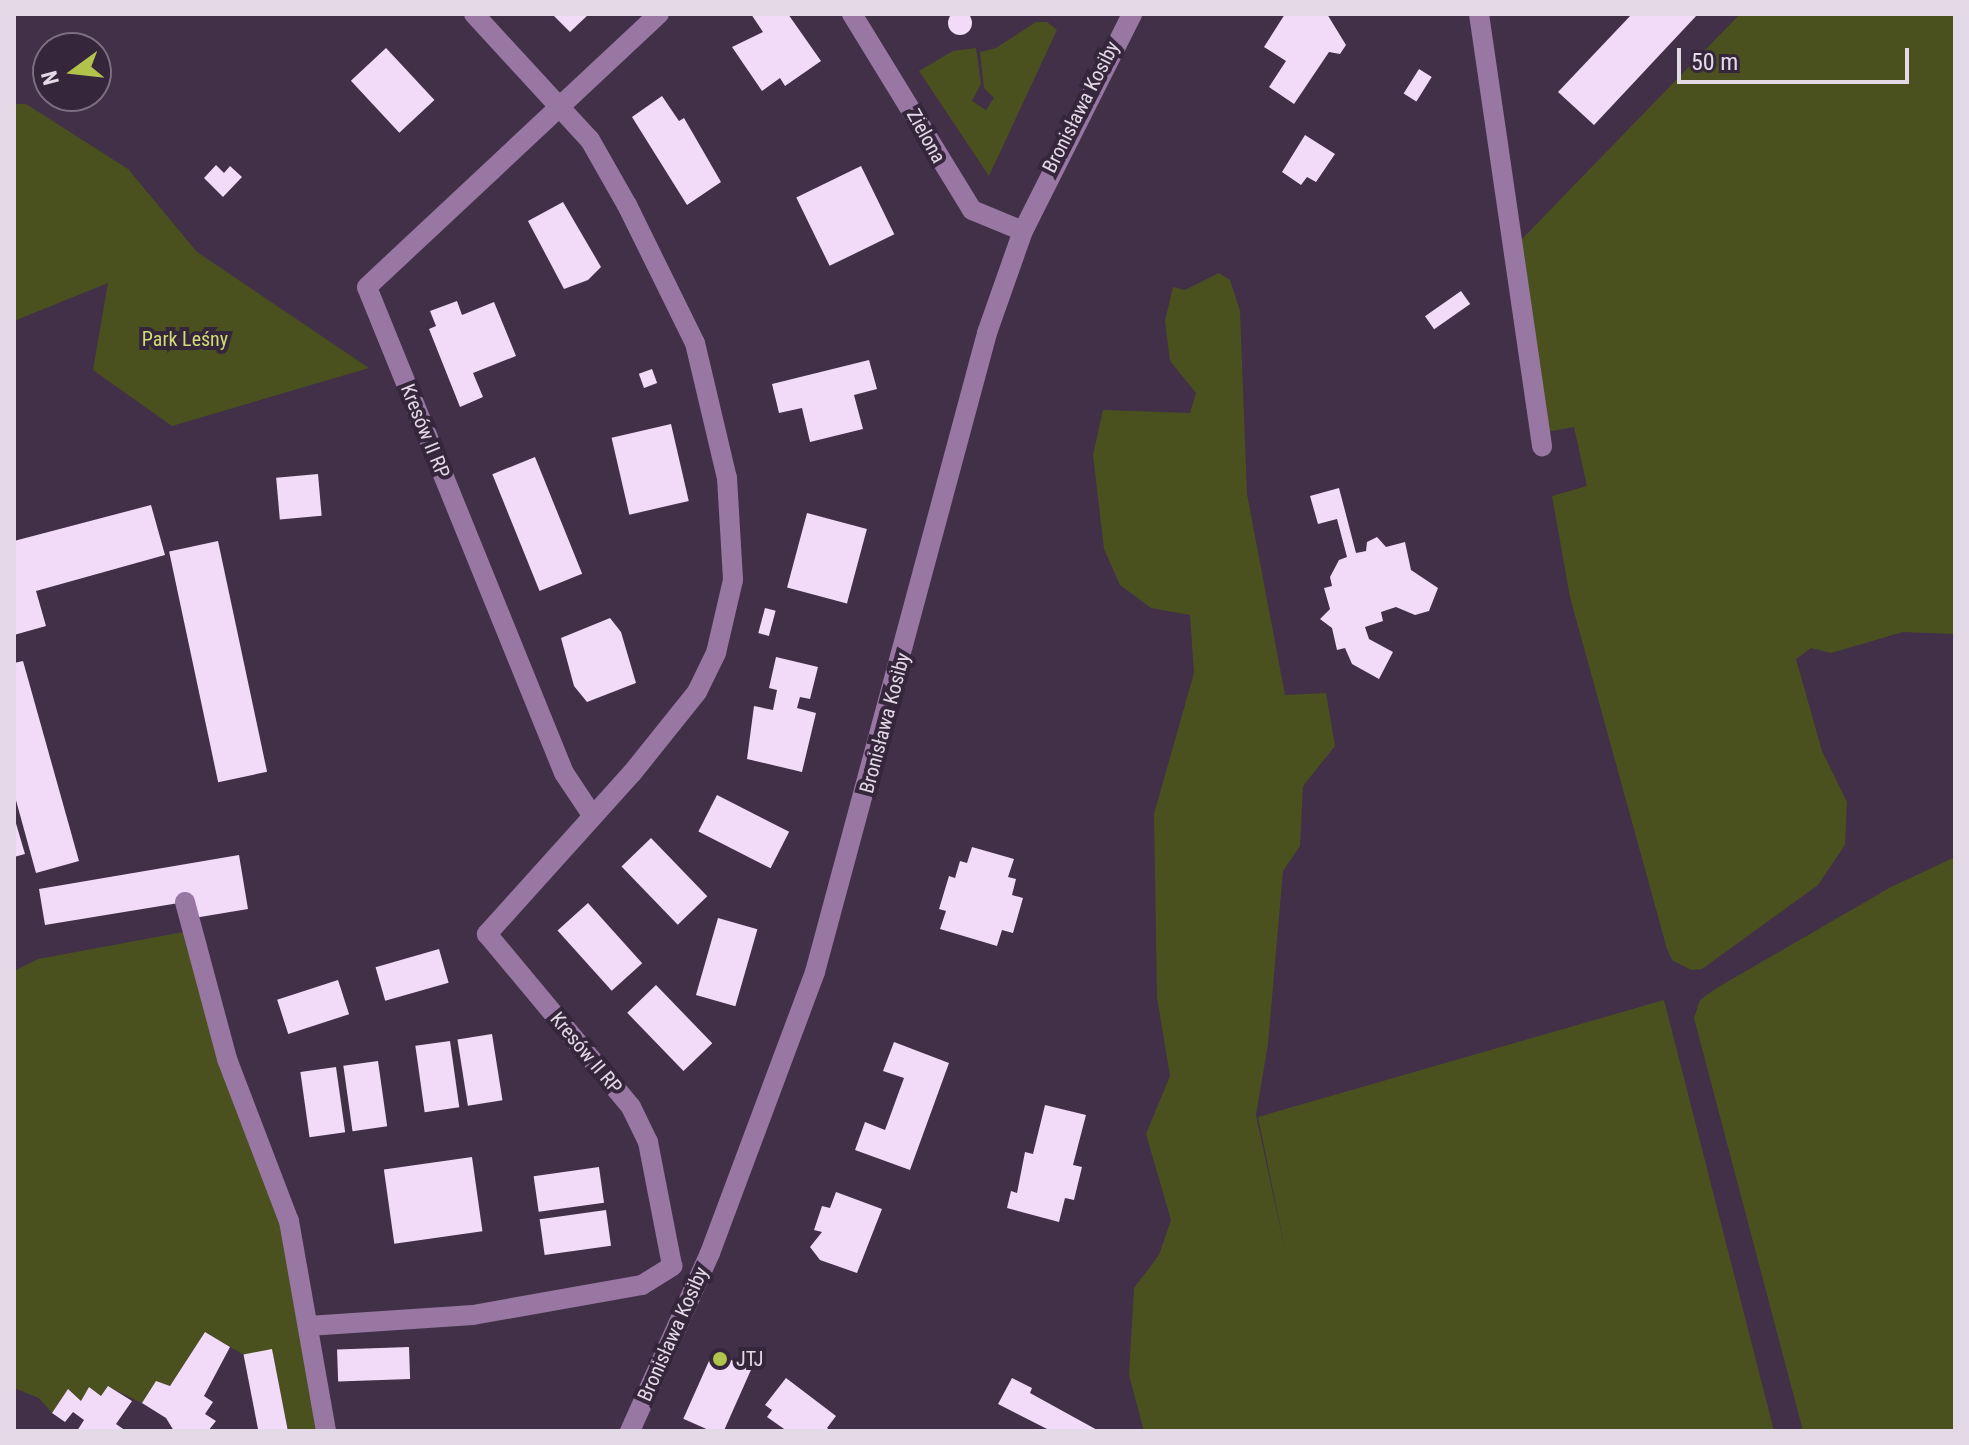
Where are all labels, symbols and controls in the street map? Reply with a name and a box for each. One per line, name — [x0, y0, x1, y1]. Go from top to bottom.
north arrow — [32, 32, 112, 112]
scale bar — [1681, 32, 1913, 82]
street label: Bronisława Kosiby — [1038, 37, 1124, 177]
text: 50 m — [1691, 48, 1738, 76]
text: N — [36, 68, 64, 88]
street label: Zielona — [901, 105, 951, 167]
park label: Park Leśny — [142, 327, 228, 351]
street label: Kresów II RP — [395, 381, 455, 481]
street label: Bronisława Kosiby — [855, 650, 915, 796]
street label: Kresów II RP — [545, 1007, 627, 1099]
street label: Bronisława Kosiby — [633, 1263, 713, 1405]
place label: JTJ — [736, 1347, 763, 1371]
marker: JTJ — [711, 1350, 729, 1368]

